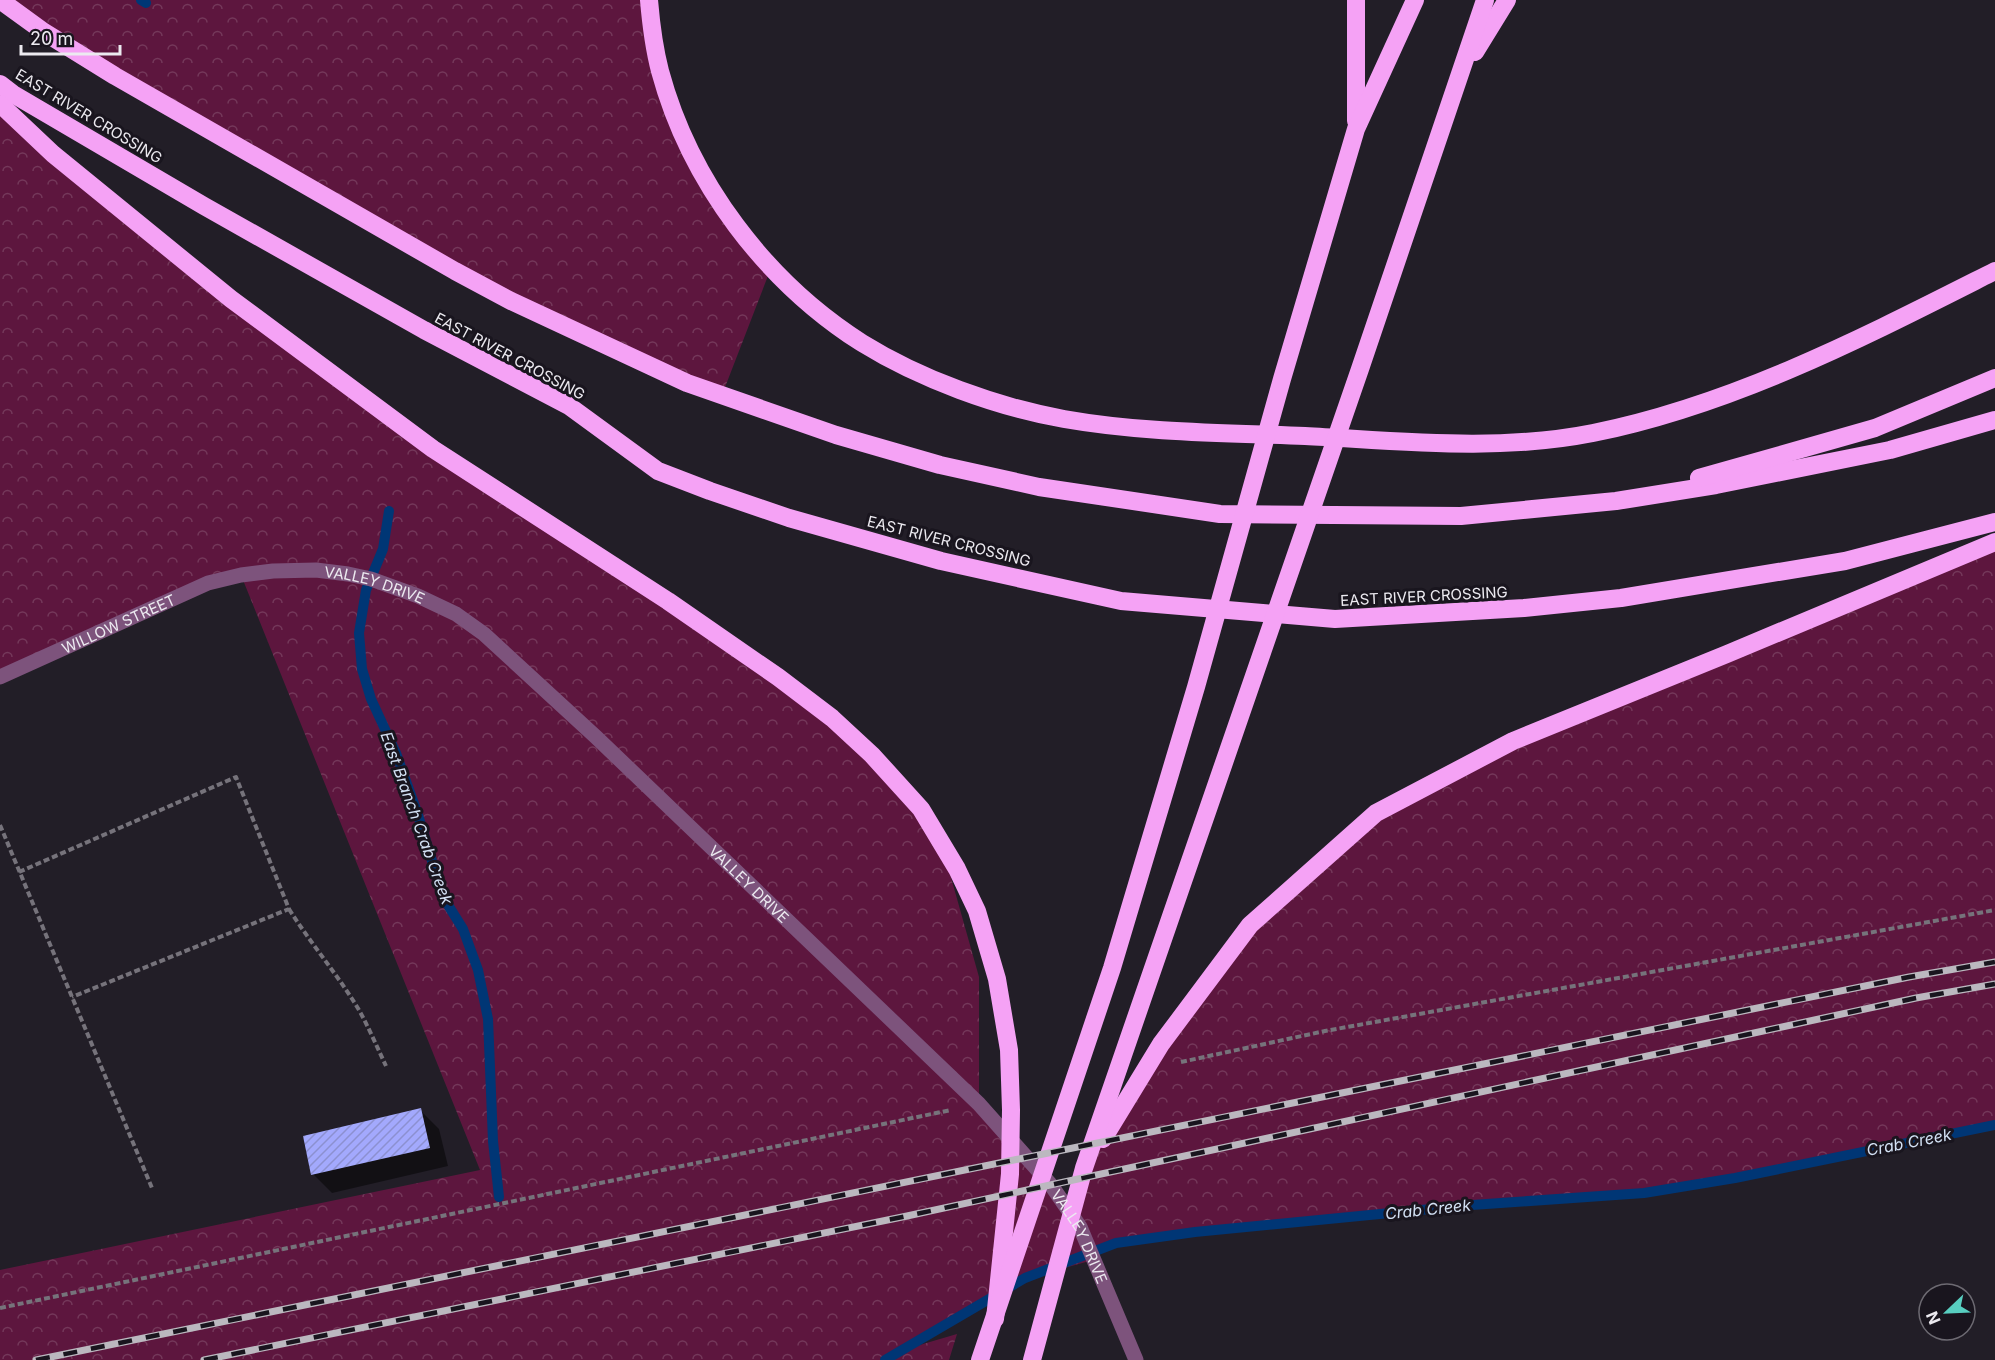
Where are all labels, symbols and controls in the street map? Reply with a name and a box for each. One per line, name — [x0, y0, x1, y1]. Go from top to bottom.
scale bar — [21, 18, 120, 56]
text: 20 m — [30, 28, 73, 49]
street label: EAST RIVER CROSSING — [12, 65, 166, 167]
street label: EAST RIVER CROSSING — [432, 308, 588, 404]
street label: EAST RIVER CROSSING — [865, 512, 1033, 570]
street label: VALLEY DRIVE — [323, 562, 428, 607]
street label: EAST RIVER CROSSING — [1340, 582, 1508, 610]
street label: WILLOW STREET — [59, 590, 178, 657]
water label: East Branch Crab Creek — [376, 729, 458, 907]
street label: VALLEY DRIVE — [705, 841, 793, 927]
water label: Crab Creek — [1865, 1124, 1953, 1160]
street label: VALLEY DRIVE — [1047, 1186, 1112, 1286]
water label: Crab Creek — [1384, 1195, 1472, 1223]
north arrow — [1917, 1282, 1977, 1342]
text: N — [1922, 1308, 1945, 1327]

